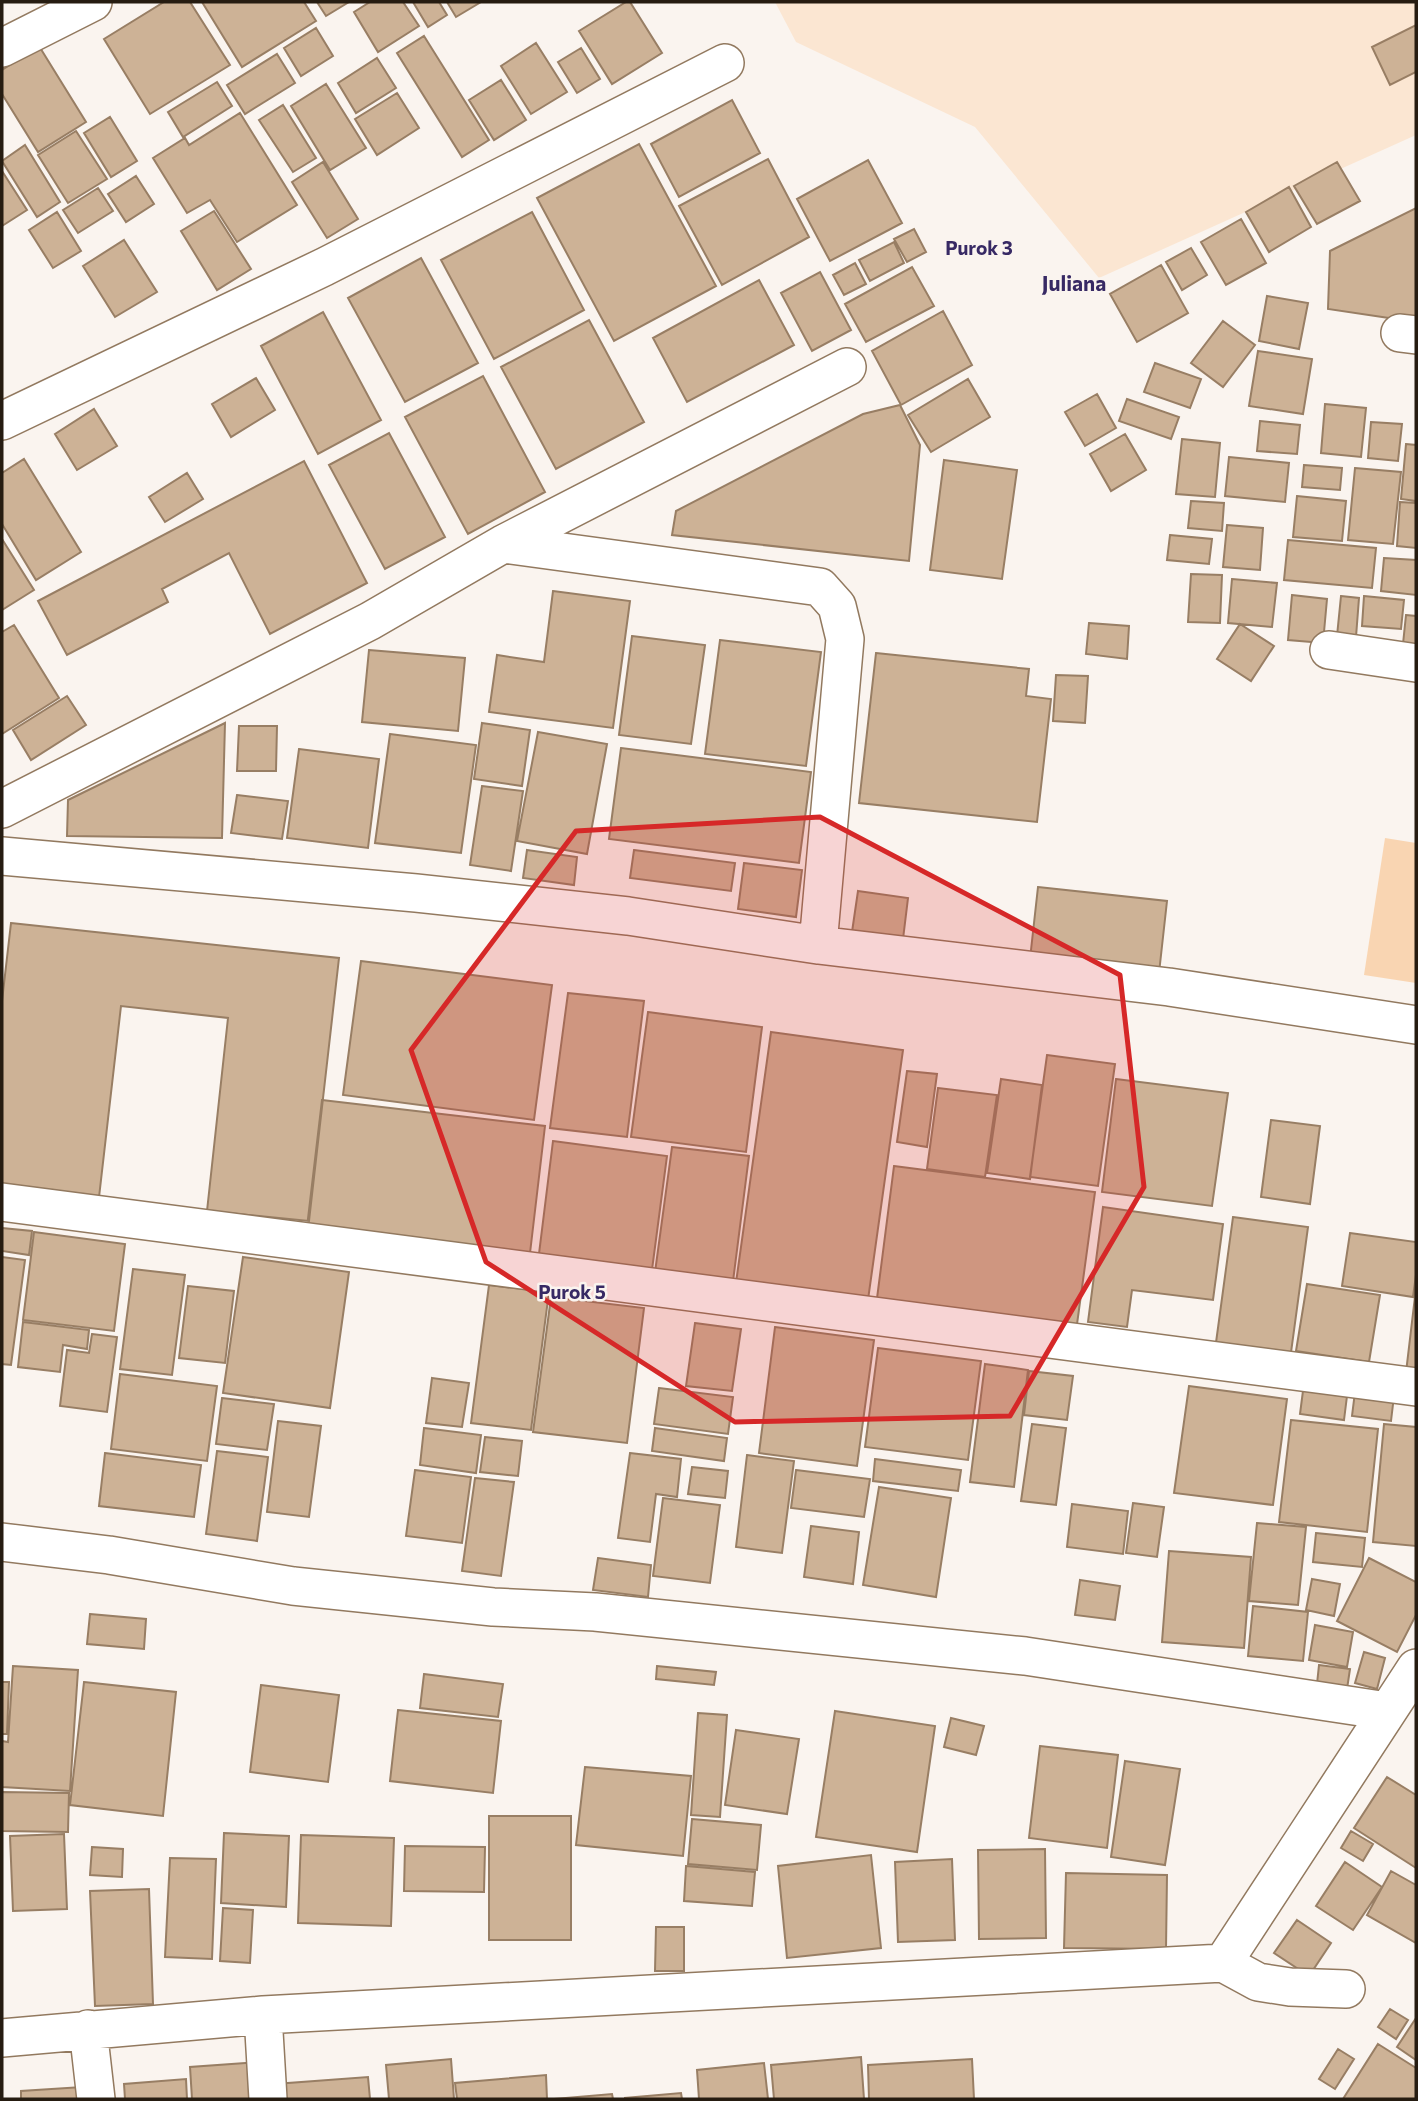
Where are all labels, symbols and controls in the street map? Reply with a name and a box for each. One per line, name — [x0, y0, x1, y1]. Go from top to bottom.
district label: Purok 3 — [945, 236, 1013, 259]
district label: Juliana — [1042, 270, 1106, 295]
district label: Purok 5 — [538, 1280, 606, 1303]

